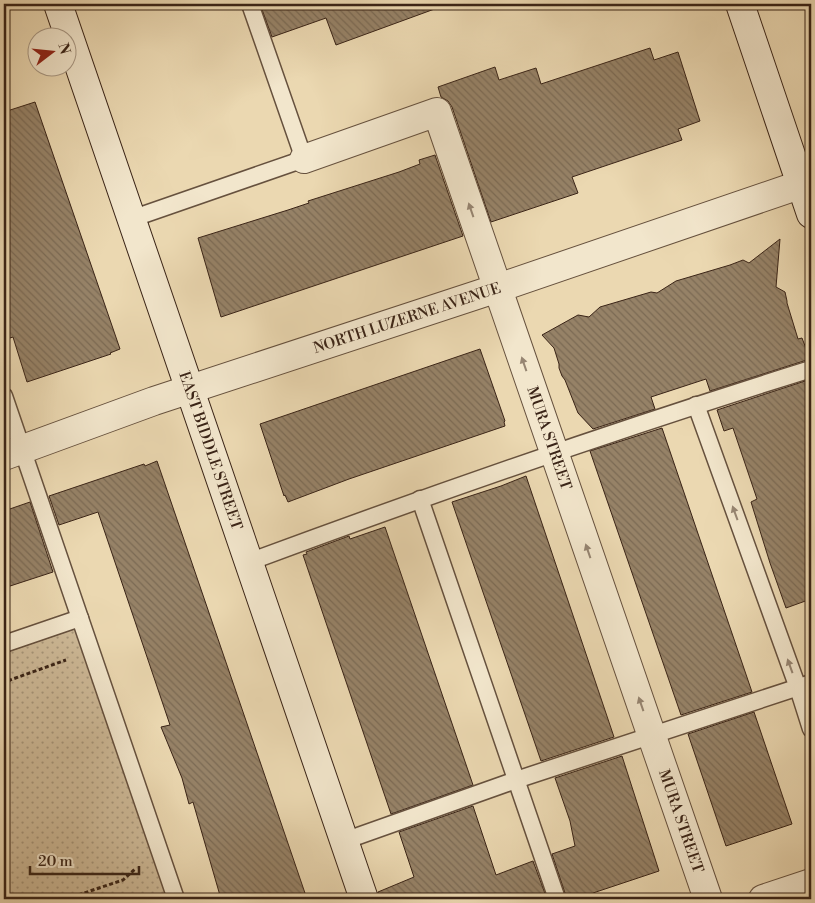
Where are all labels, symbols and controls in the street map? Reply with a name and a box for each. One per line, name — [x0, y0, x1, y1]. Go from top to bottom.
north arrow — [28, 28, 78, 78]
text: N — [53, 41, 74, 56]
one-way arrow — [467, 202, 475, 217]
street label: NORTH LUZERNE AVENUE — [311, 279, 503, 358]
one-way arrow — [519, 356, 527, 371]
street label: EAST BIDDLE STREET — [174, 369, 246, 533]
street label: MURA STREET — [522, 384, 576, 493]
one-way arrow — [731, 505, 739, 520]
one-way arrow — [584, 543, 591, 558]
one-way arrow — [786, 658, 794, 673]
one-way arrow — [637, 696, 645, 711]
street label: MURA STREET — [654, 767, 707, 876]
scale bar — [30, 843, 139, 875]
text: 20 m — [38, 852, 73, 871]

